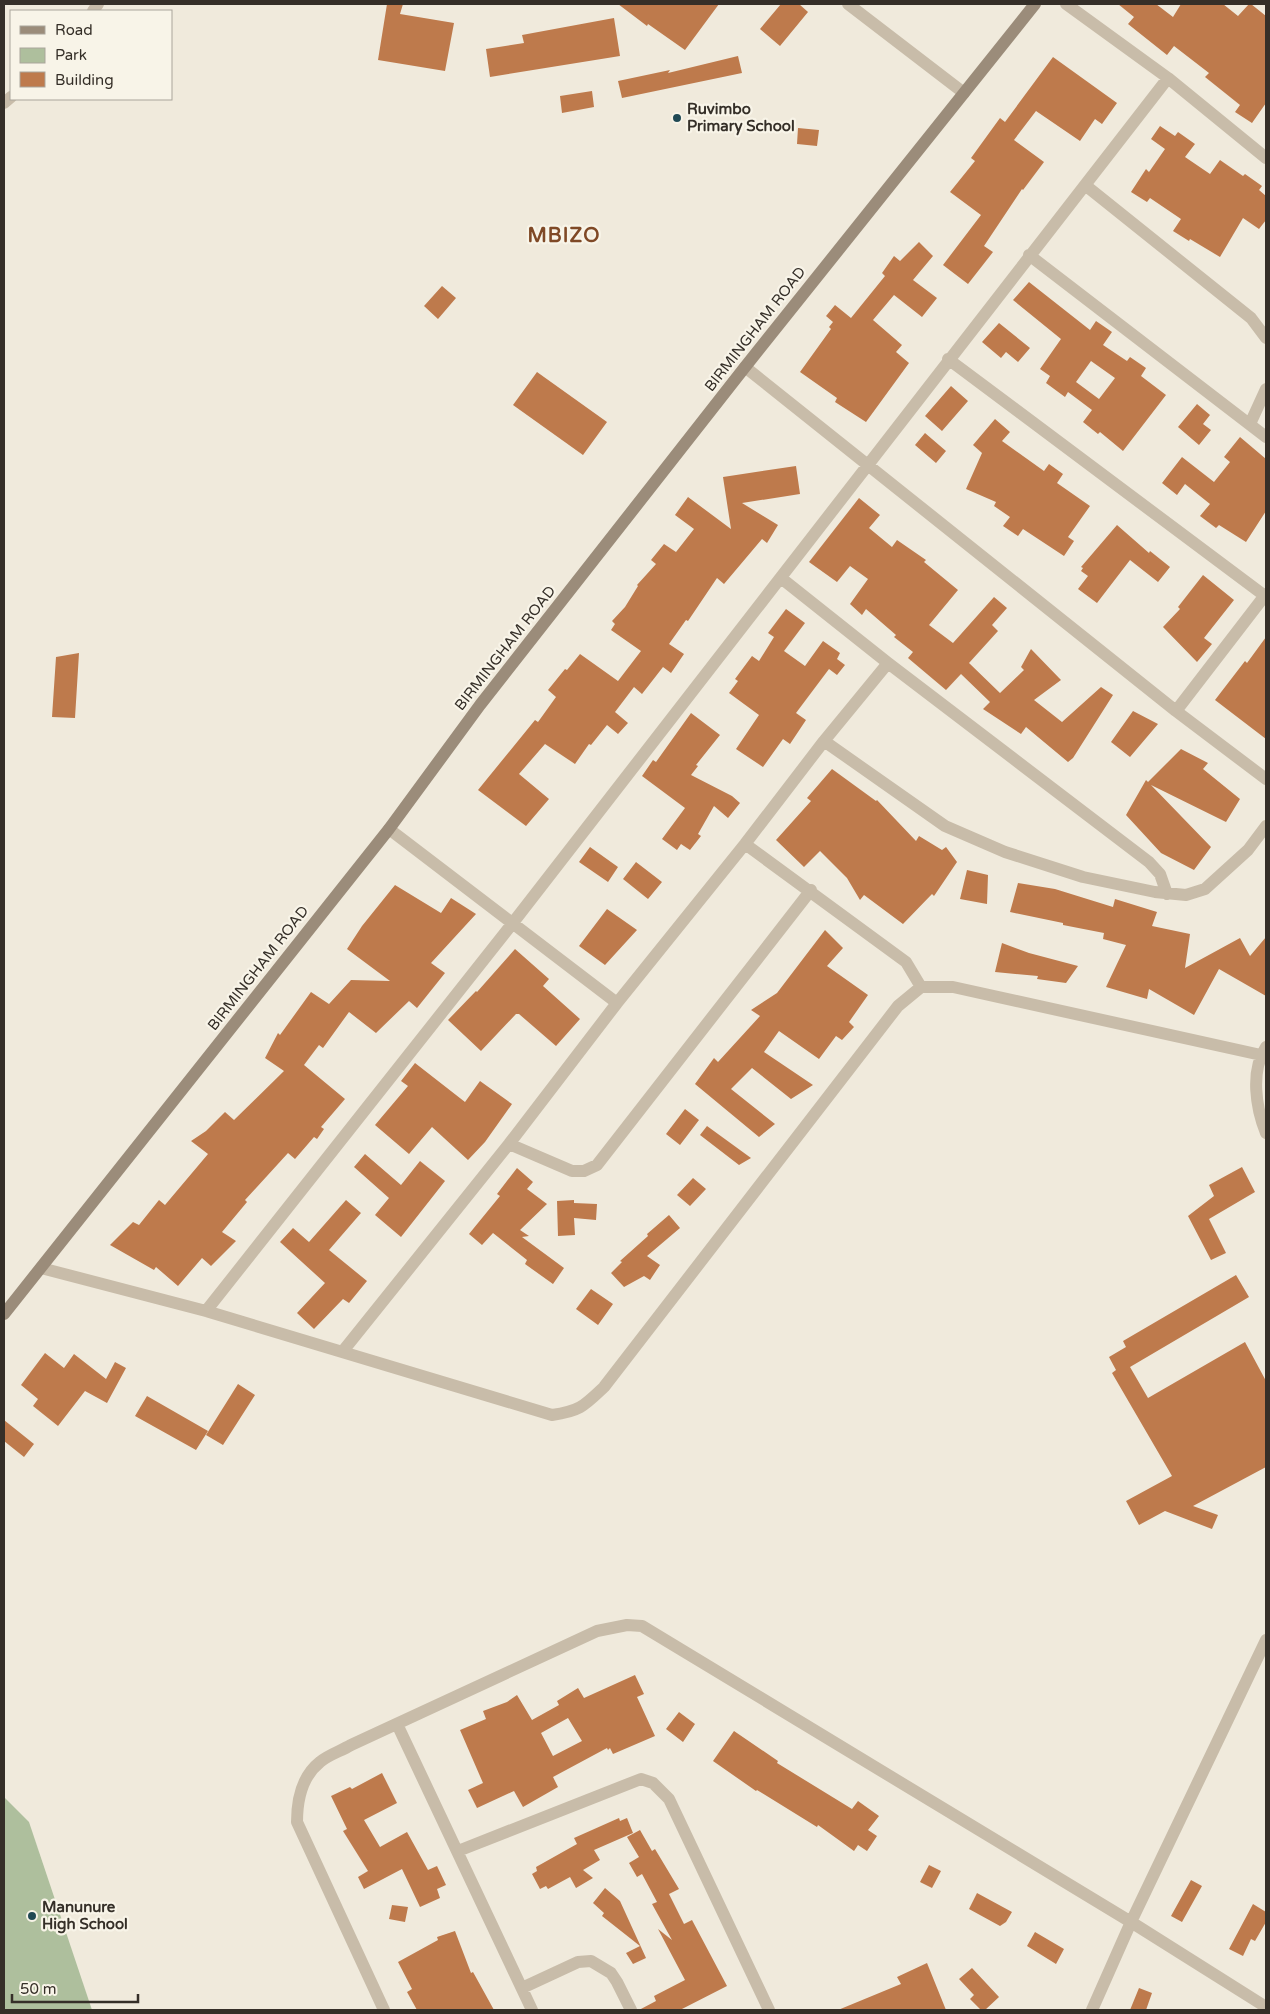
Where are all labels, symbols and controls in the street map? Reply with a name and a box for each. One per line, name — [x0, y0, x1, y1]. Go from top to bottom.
legend — [10, 10, 172, 100]
text: Road — [55, 21, 93, 39]
text: Park — [55, 46, 87, 64]
text: Building — [55, 71, 114, 89]
place label: Ruvimbo Primary School — [687, 100, 795, 136]
marker: Ruvimbo Primary School — [671, 112, 683, 124]
district label: MBIZO — [528, 224, 600, 248]
street label: BIRMINGHAM ROAD — [701, 263, 809, 395]
street label: BIRMINGHAM ROAD — [451, 582, 559, 714]
street label: BIRMINGHAM ROAD — [204, 902, 312, 1034]
place label: Manunure High School — [42, 1898, 128, 1934]
marker: Manunure High School — [26, 1910, 38, 1922]
scale bar — [12, 1972, 139, 2004]
text: 50 m — [20, 1980, 57, 1998]

